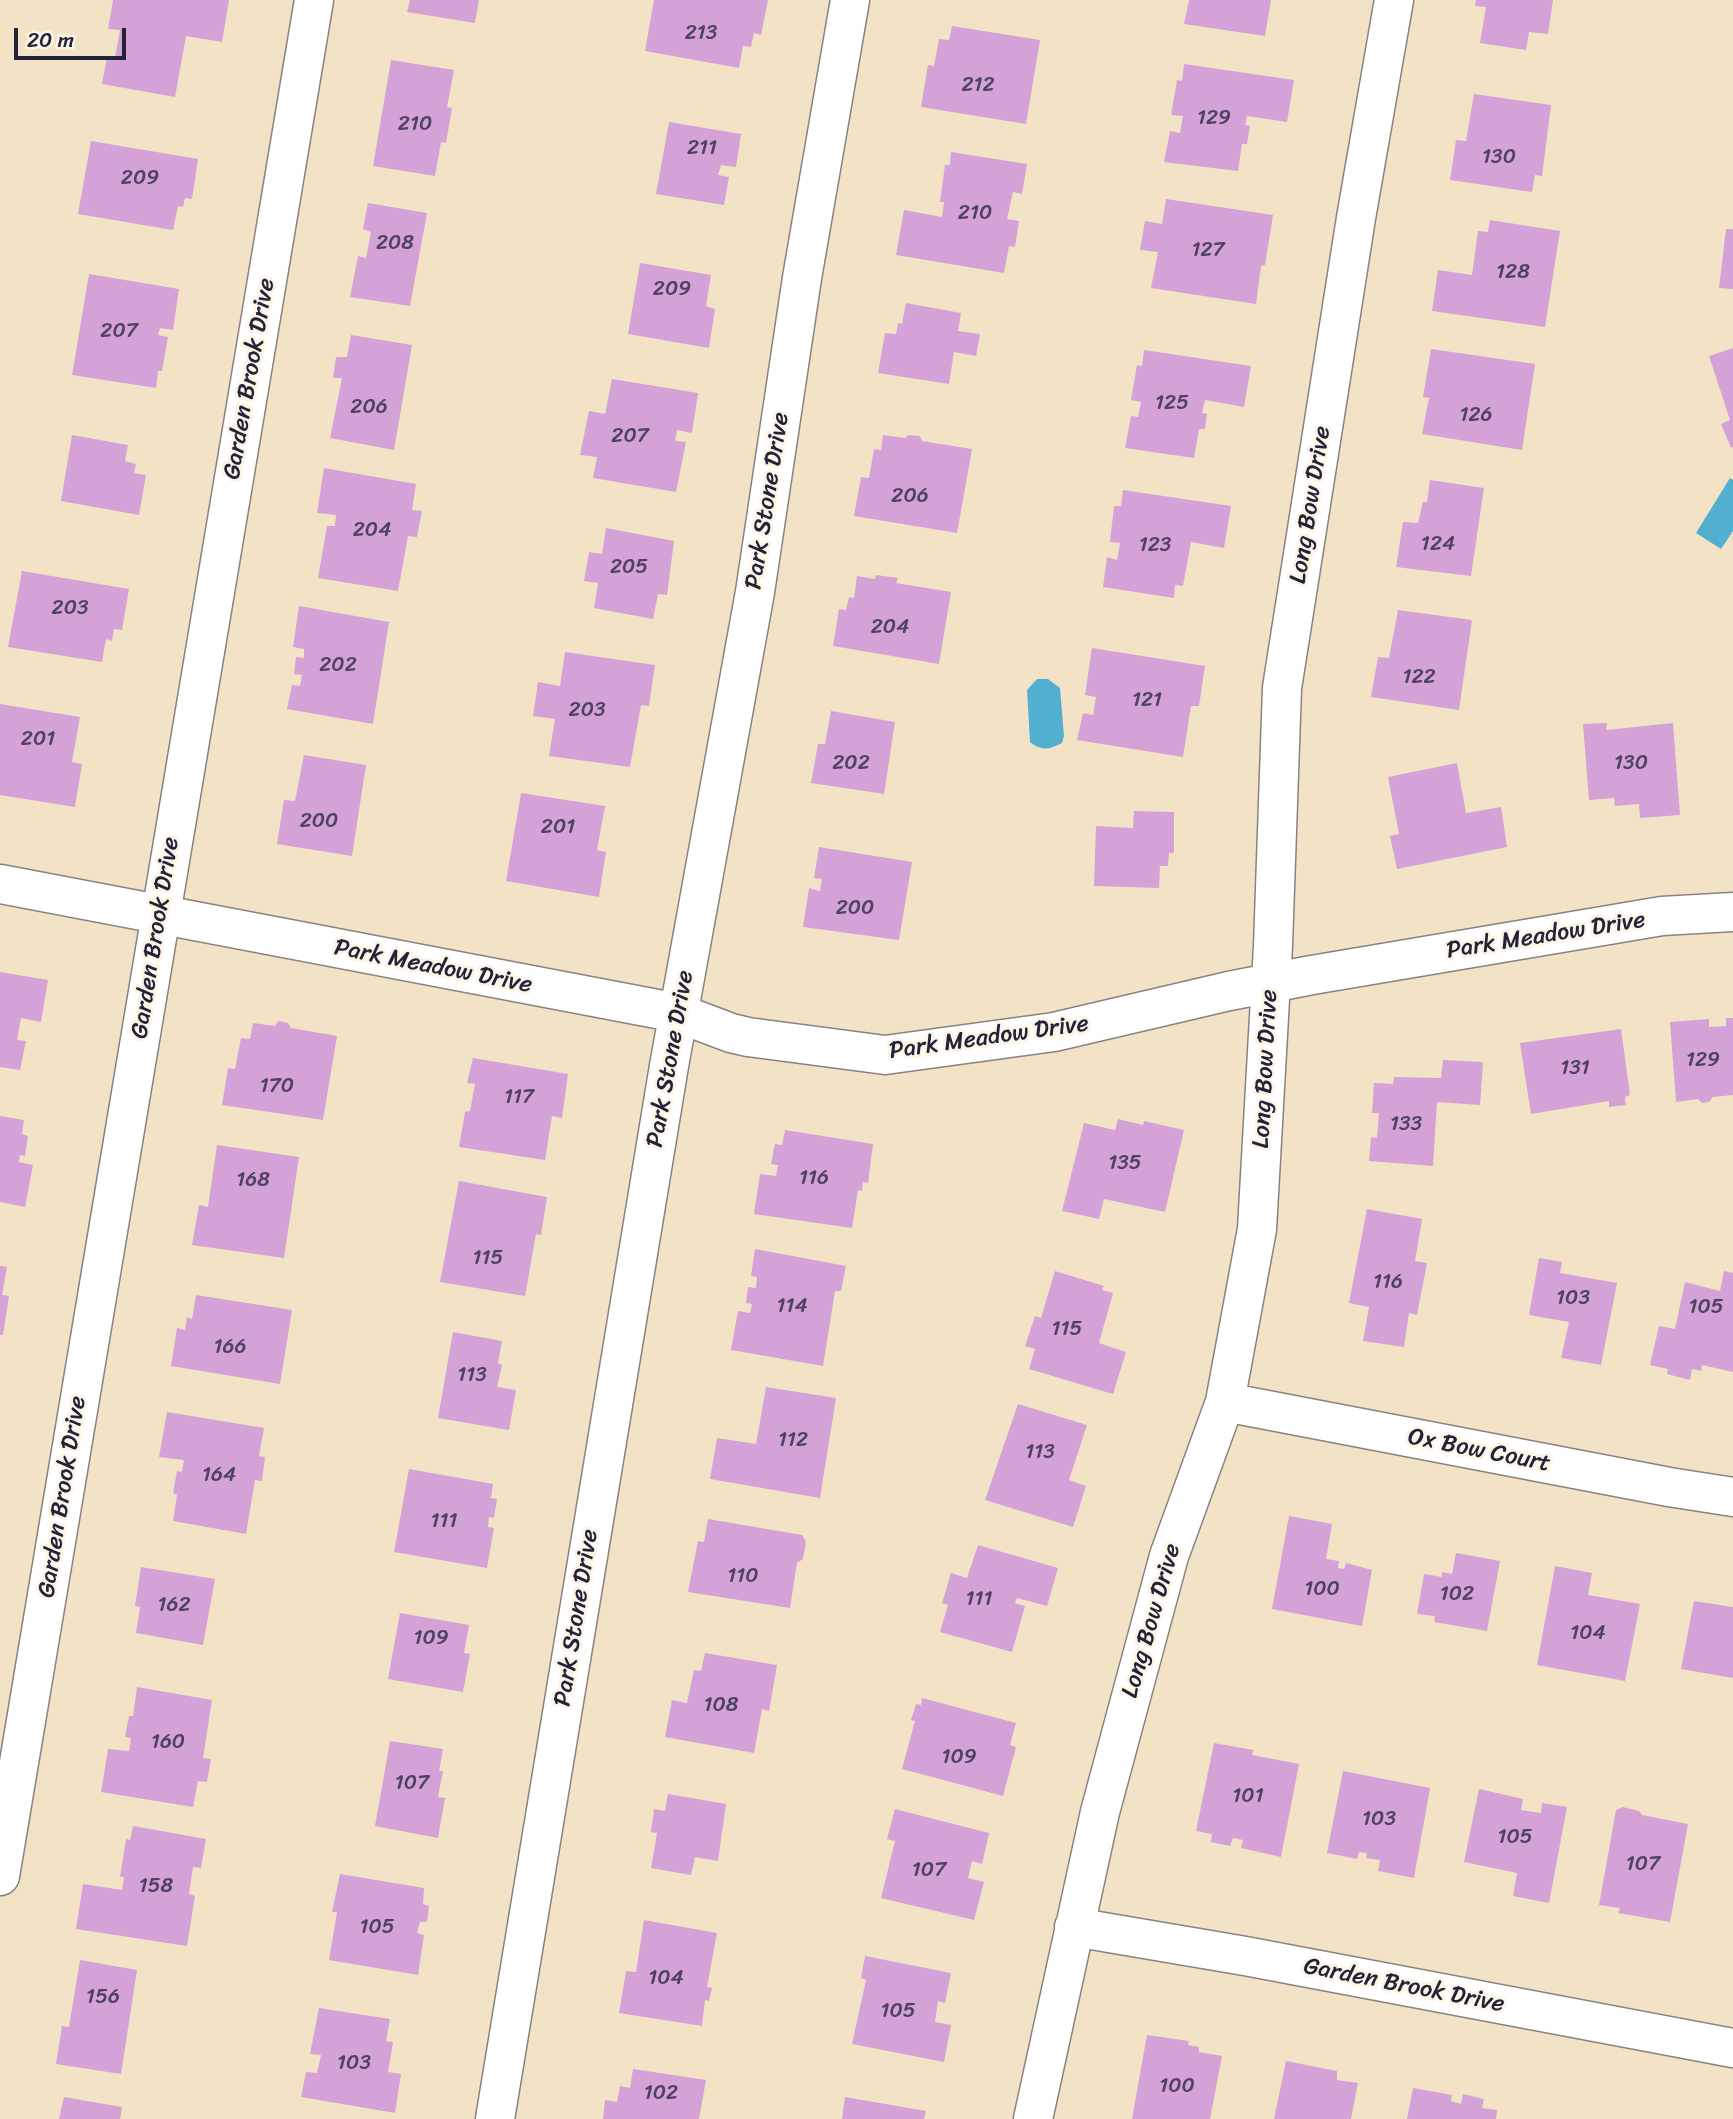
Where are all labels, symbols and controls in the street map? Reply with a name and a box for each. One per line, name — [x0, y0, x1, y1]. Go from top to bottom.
scale bar — [18, 14, 130, 58]
text: 20 m — [27, 21, 74, 59]
house number: 213 — [685, 21, 717, 47]
house number: 212 — [961, 73, 995, 99]
house number: 129 — [1197, 106, 1231, 132]
house number: 210 — [398, 112, 432, 138]
house number: 211 — [687, 136, 717, 162]
house number: 130 — [1482, 145, 1516, 171]
house number: 209 — [121, 166, 159, 192]
house number: 210 — [958, 201, 992, 227]
house number: 208 — [376, 231, 414, 257]
house number: 127 — [1191, 238, 1225, 264]
house number: 128 — [1496, 260, 1530, 286]
street label: Garden Brook Drive — [218, 276, 282, 482]
house number: 209 — [653, 277, 691, 303]
house number: 207 — [100, 319, 138, 345]
house number: 125 — [1155, 391, 1189, 417]
house number: 206 — [350, 395, 388, 421]
house number: 126 — [1459, 403, 1493, 429]
street label: Park Stone Drive — [740, 410, 796, 592]
house number: 207 — [611, 424, 649, 450]
street label: Long Bow Drive — [1284, 424, 1338, 586]
house number: 206 — [891, 484, 929, 510]
house number: 204 — [353, 518, 391, 544]
house number: 124 — [1421, 532, 1455, 558]
house number: 123 — [1139, 533, 1171, 559]
house number: 205 — [610, 555, 648, 581]
house number: 203 — [52, 596, 88, 622]
house number: 204 — [871, 615, 909, 641]
house number: 202 — [319, 653, 357, 679]
house number: 122 — [1402, 665, 1436, 691]
house number: 121 — [1132, 688, 1162, 714]
house number: 203 — [569, 698, 605, 724]
house number: 201 — [21, 727, 55, 753]
house number: 202 — [832, 751, 870, 777]
house number: 130 — [1614, 751, 1648, 777]
house number: 200 — [300, 809, 338, 835]
house number: 201 — [541, 815, 575, 841]
street label: Garden Brook Drive — [126, 835, 186, 1041]
house number: 200 — [836, 896, 874, 922]
street label: Park Meadow Drive — [1444, 906, 1648, 966]
street label: Park Meadow Drive — [332, 934, 534, 1000]
street label: Park Stone Drive — [641, 968, 701, 1150]
street label: Long Bow Drive — [1247, 989, 1285, 1149]
street label: Park Meadow Drive — [887, 1010, 1091, 1066]
house number: 129 — [1686, 1048, 1720, 1074]
house number: 131 — [1560, 1056, 1590, 1082]
house number: 170 — [260, 1074, 294, 1100]
house number: 117 — [504, 1085, 534, 1111]
house number: 133 — [1390, 1112, 1422, 1138]
house number: 135 — [1108, 1151, 1142, 1177]
house number: 116 — [799, 1166, 829, 1192]
house number: 168 — [236, 1168, 270, 1194]
house number: 115 — [473, 1246, 503, 1272]
house number: 116 — [1373, 1270, 1403, 1296]
house number: 103 — [1556, 1286, 1590, 1312]
house number: 114 — [776, 1294, 808, 1320]
house number: 105 — [1688, 1295, 1724, 1321]
house number: 115 — [1052, 1317, 1082, 1343]
house number: 166 — [214, 1335, 246, 1361]
house number: 113 — [457, 1363, 487, 1389]
street label: Garden Brook Drive — [33, 1394, 93, 1600]
street label: Ox Bow Court — [1405, 1423, 1553, 1479]
house number: 112 — [778, 1428, 808, 1454]
house number: 113 — [1025, 1440, 1055, 1466]
house number: 164 — [202, 1463, 236, 1489]
house number: 111 — [430, 1509, 458, 1535]
street label: Park Stone Drive — [549, 1527, 605, 1709]
street label: Long Bow Drive — [1116, 1541, 1188, 1701]
house number: 110 — [727, 1564, 759, 1590]
house number: 100 — [1304, 1577, 1340, 1603]
house number: 102 — [1440, 1582, 1474, 1608]
house number: 111 — [965, 1587, 993, 1613]
house number: 162 — [157, 1593, 191, 1619]
house number: 104 — [1570, 1621, 1606, 1647]
house number: 109 — [413, 1626, 449, 1652]
house number: 108 — [704, 1693, 738, 1719]
house number: 160 — [151, 1730, 185, 1756]
house number: 109 — [941, 1745, 977, 1771]
house number: 107 — [395, 1771, 429, 1797]
house number: 101 — [1232, 1784, 1264, 1810]
house number: 103 — [1362, 1807, 1396, 1833]
house number: 105 — [1497, 1825, 1533, 1851]
house number: 107 — [1626, 1852, 1660, 1878]
house number: 107 — [912, 1858, 946, 1884]
house number: 158 — [139, 1874, 173, 1900]
house number: 105 — [359, 1915, 395, 1941]
street label: Garden Brook Drive — [1301, 1952, 1507, 2020]
house number: 104 — [648, 1966, 684, 1992]
house number: 156 — [86, 1985, 120, 2011]
house number: 105 — [880, 1999, 916, 2025]
house number: 103 — [337, 2051, 371, 2077]
house number: 100 — [1159, 2074, 1195, 2100]
house number: 102 — [644, 2081, 678, 2107]

